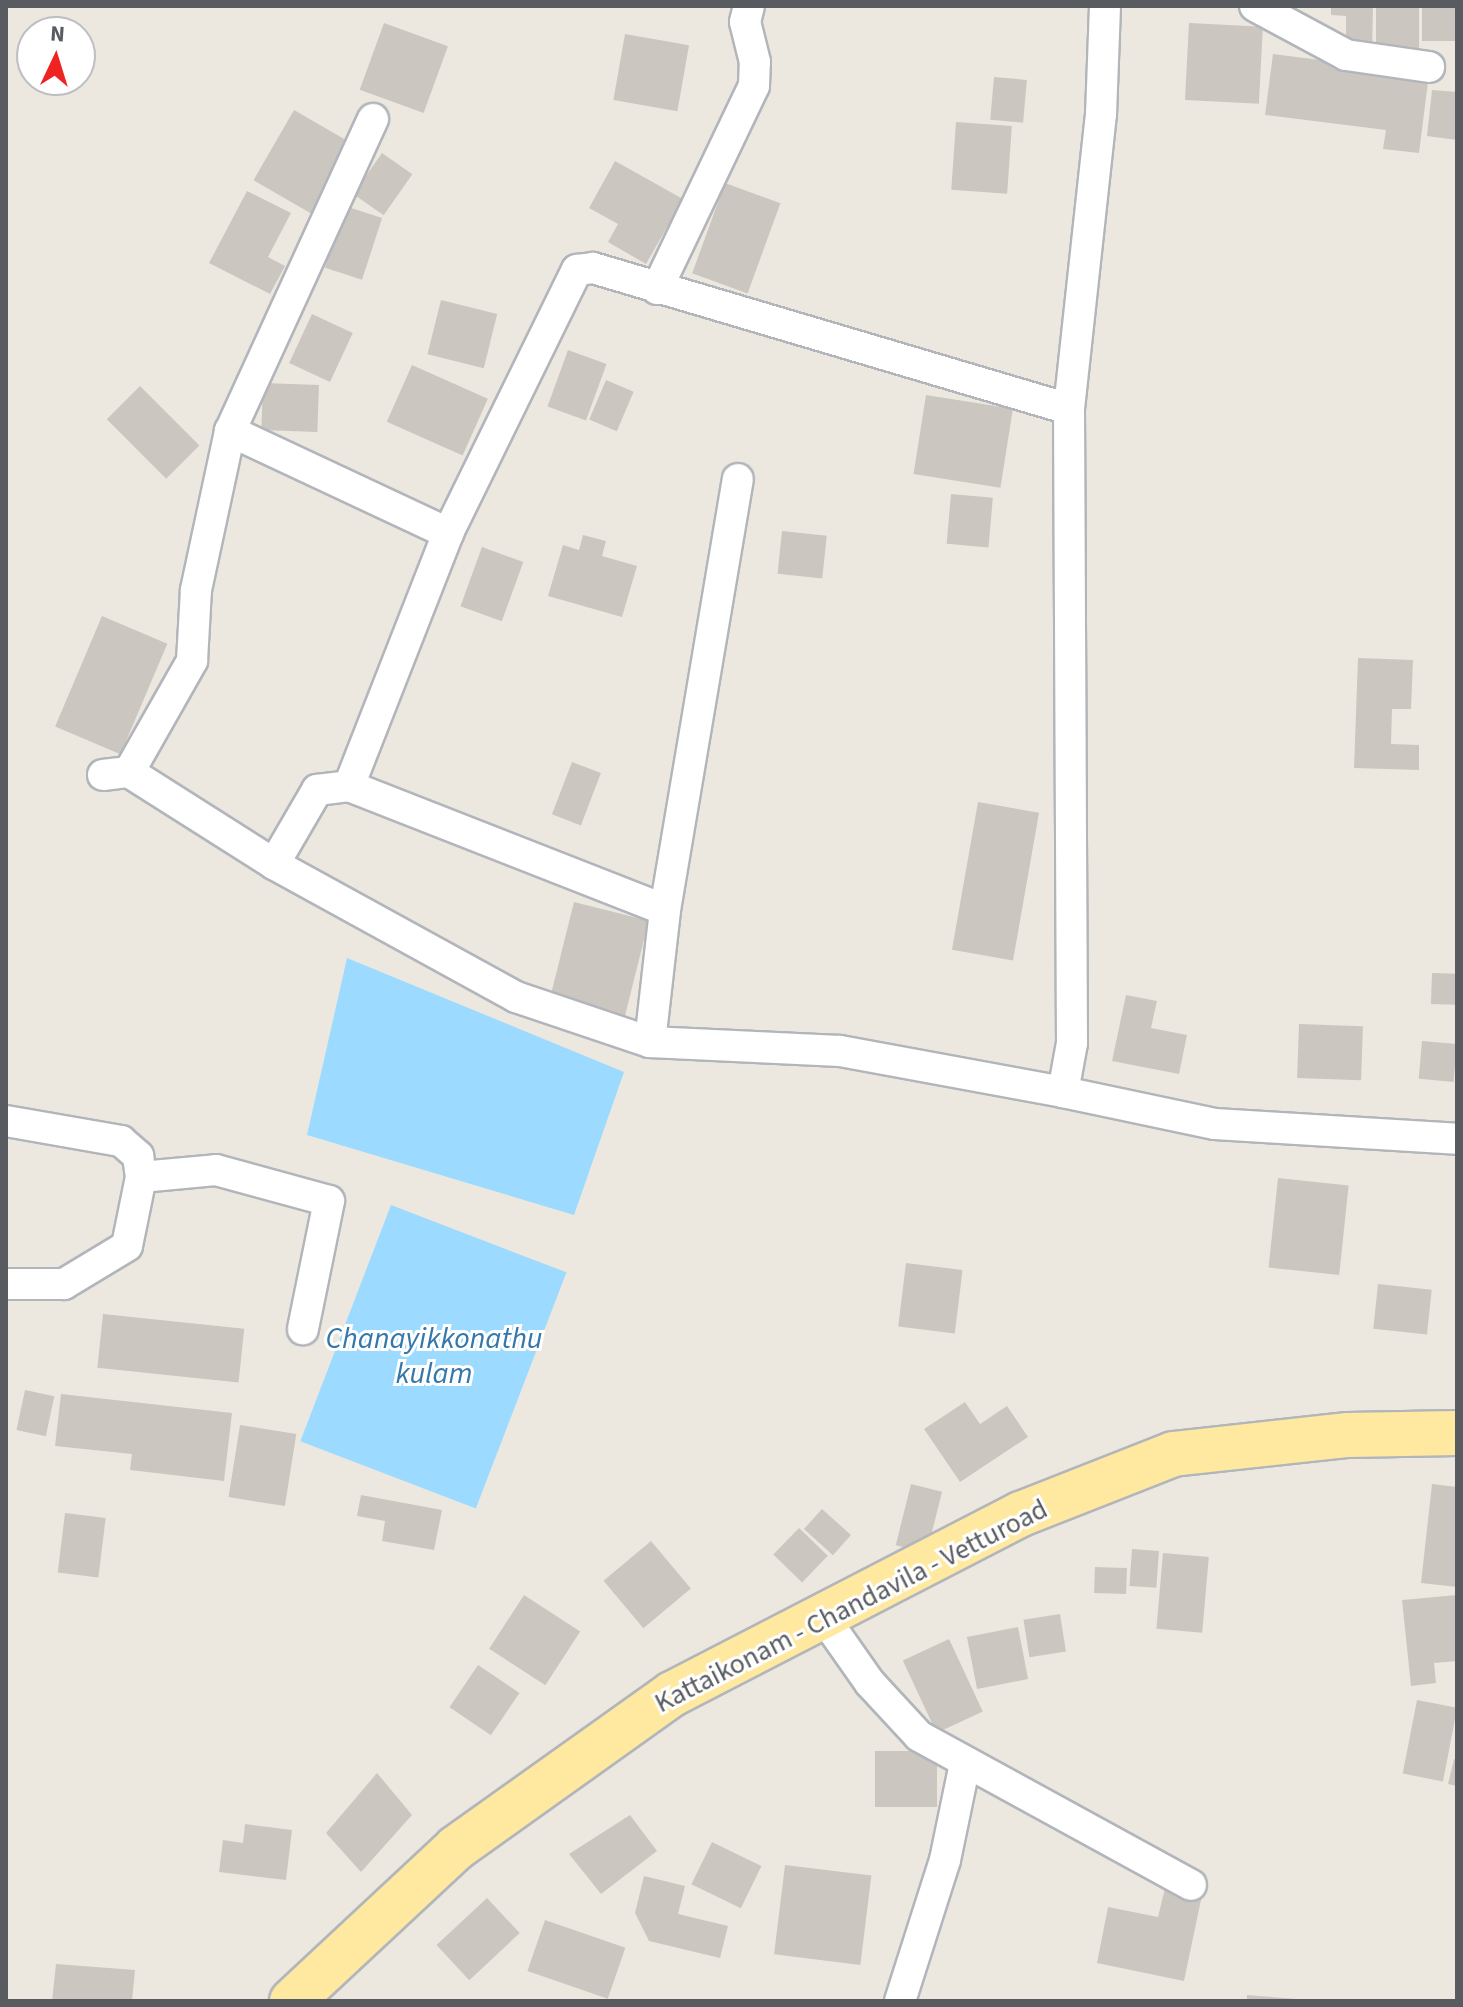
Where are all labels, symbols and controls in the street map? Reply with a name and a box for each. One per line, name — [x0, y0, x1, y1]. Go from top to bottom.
north arrow — [16, 16, 96, 96]
text: N — [49, 18, 66, 51]
water label: Chanayikkonathu kulam — [325, 1321, 543, 1392]
street label: Kattaikonam - Chandavila - Vetturoad — [649, 1492, 1053, 1720]

